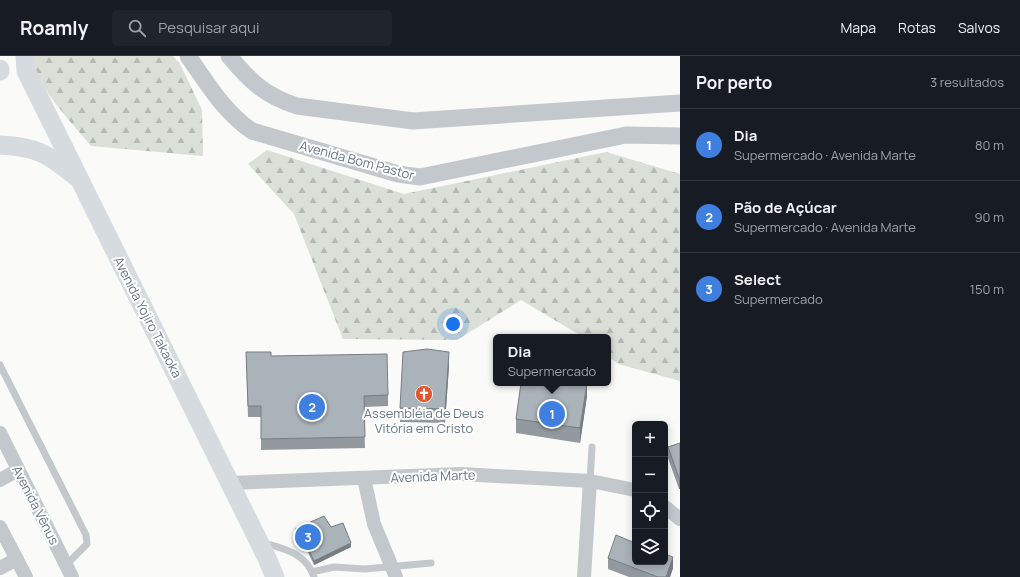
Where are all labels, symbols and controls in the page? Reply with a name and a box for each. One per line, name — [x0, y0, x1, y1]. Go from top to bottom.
search box — [112, 10, 392, 46]
text: Roamly — [20, 15, 88, 41]
icon: search — [126, 17, 148, 39]
text: Pesquisar aqui — [158, 17, 259, 38]
text: Mapa — [840, 18, 876, 37]
text: Rotas — [898, 18, 936, 37]
text: Salvos — [958, 18, 1000, 37]
text: Por perto — [696, 71, 772, 94]
text: 3 resultados — [930, 73, 1004, 91]
text: Dia — [734, 125, 757, 146]
street label: Avenida Bom Pastor — [298, 136, 417, 184]
text: 1 — [706, 136, 712, 154]
text: 80 m — [975, 136, 1004, 154]
text: Supermercado · Avenida Marte — [734, 146, 916, 164]
text: Pão de Açúcar — [734, 197, 837, 218]
text: 2 — [705, 208, 713, 226]
text: 90 m — [974, 208, 1004, 226]
text: Supermercado · Avenida Marte — [734, 218, 916, 236]
street label: Avenida Yojiro Takaoka — [110, 253, 186, 381]
text: Select — [734, 269, 781, 290]
text: 3 — [705, 280, 713, 298]
text: 150 m — [970, 280, 1004, 298]
text: Supermercado — [734, 290, 823, 308]
your location — [443, 314, 463, 334]
popup — [493, 334, 611, 386]
text: Dia — [508, 341, 531, 362]
text: Supermercado — [508, 362, 596, 380]
church icon: Assembléia de Deus Vitória em Cristo — [414, 384, 434, 404]
pin: 2 — [299, 392, 325, 422]
pin: 1 — [539, 399, 565, 429]
place label: Assembléia de Deus Vitória em Cristo — [364, 404, 484, 437]
map controls — [632, 421, 668, 565]
button: + — [632, 421, 668, 457]
button: − — [632, 457, 668, 493]
street label: Avenida Vênus — [8, 462, 64, 548]
street label: Avenida Marte — [390, 466, 476, 486]
button: locate — [632, 493, 668, 529]
pin: 3 — [295, 522, 321, 552]
button: layers — [632, 529, 668, 565]

